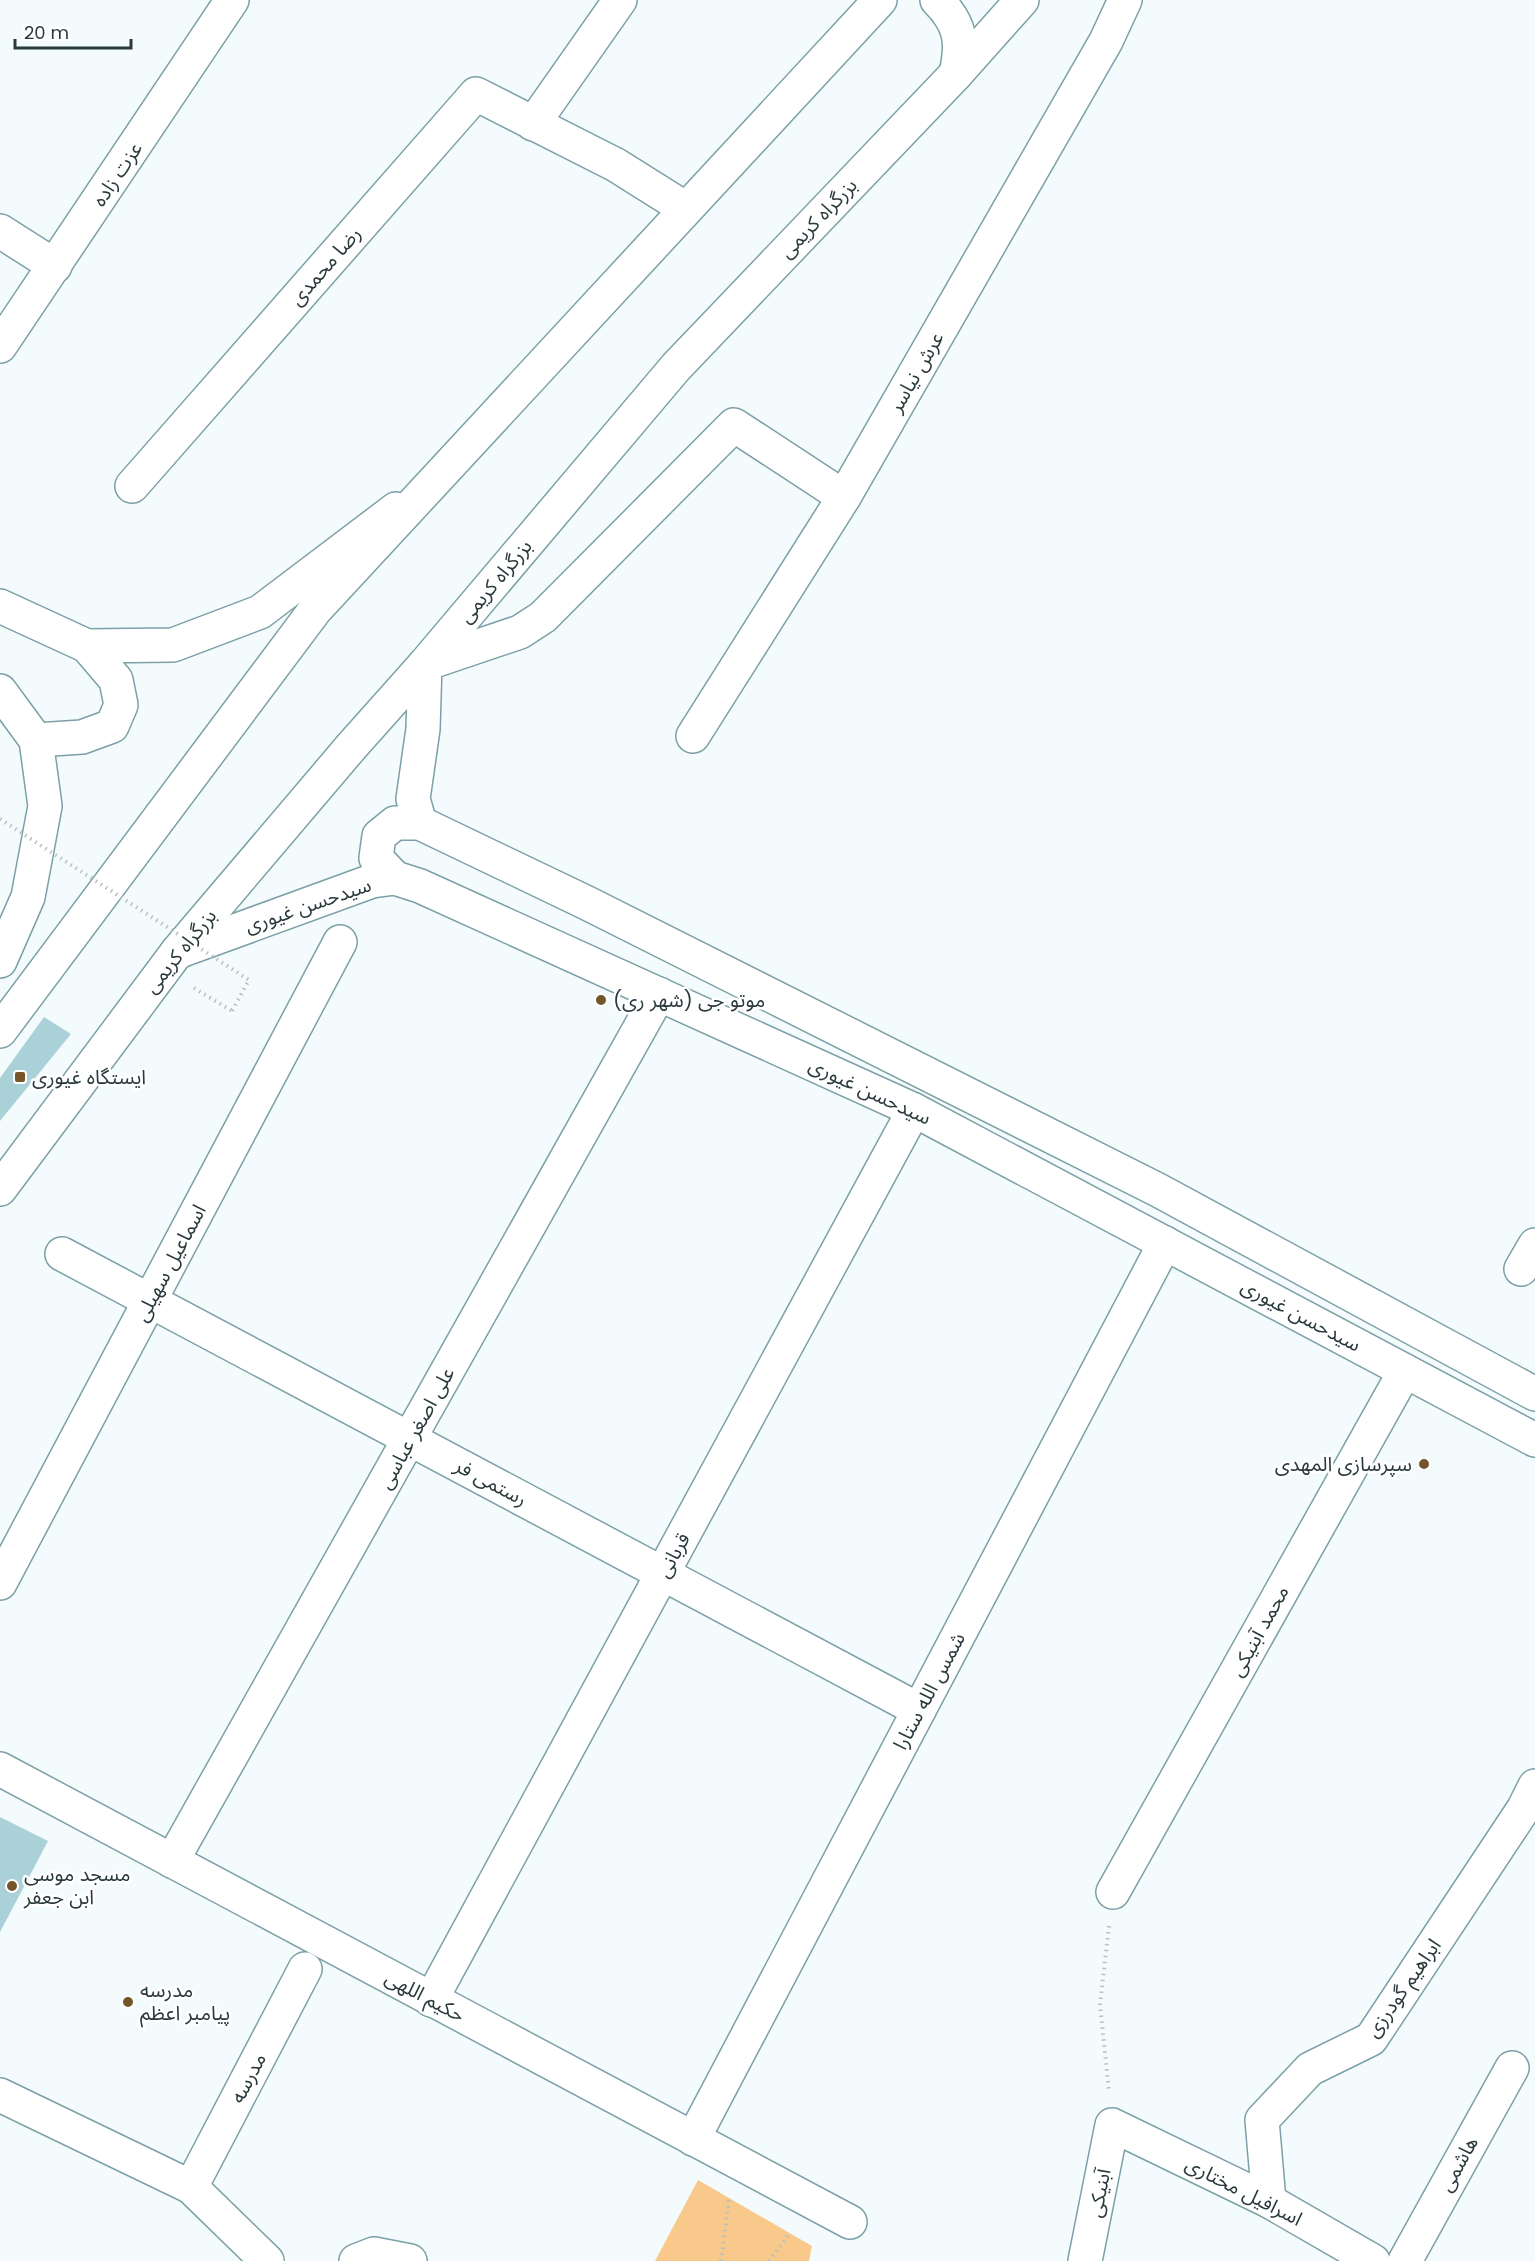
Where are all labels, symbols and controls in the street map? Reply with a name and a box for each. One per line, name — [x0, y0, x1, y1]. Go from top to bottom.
scale bar — [15, 12, 130, 50]
text: 20 m — [24, 20, 69, 45]
street label: عزت زاده — [85, 136, 149, 212]
street label: بزرگراه کریمی — [773, 172, 863, 264]
street label: رضا محمدی — [283, 220, 367, 312]
street label: عرش نیاسر — [881, 326, 950, 418]
street label: بزرگراه کریمی — [452, 533, 538, 629]
street label: سیدحسن غیوری — [241, 870, 375, 940]
street label: بزرگراه کریمی — [137, 903, 223, 999]
place label: موتو جی (شهر ری) — [613, 986, 765, 1014]
marker: موتو جی (شهر ری) — [594, 993, 608, 1007]
street label: سیدحسن غیوری — [804, 1050, 936, 1132]
place label: ایستگاه غیوری — [32, 1063, 146, 1091]
marker: ایستگاه غیوری — [13, 1070, 27, 1084]
street label: اسماعیل سهیلی — [127, 1199, 213, 1327]
street label: سیدحسن غیوری — [1236, 1272, 1366, 1358]
street label: علی اصغر عباسی — [371, 1362, 461, 1494]
place label: سپرسازی المهدی — [1275, 1450, 1412, 1478]
street label: رستمی فر — [449, 1451, 532, 1513]
marker: سپرسازی المهدی — [1417, 1457, 1431, 1471]
street label: قربانی — [649, 1527, 697, 1583]
street label: محمد آبنیکی — [1222, 1580, 1296, 1682]
street label: شمس الله ستارا — [886, 1627, 972, 1755]
place label: مسجد موسی ابن جعفر — [23, 1860, 131, 1911]
marker: مسجد موسی ابن جعفر — [5, 1879, 19, 1893]
street label: ابراهیم گودرزی — [1359, 1933, 1448, 2044]
street label: حکیم اللهی — [380, 1963, 470, 2030]
place label: مدرسه پیامبر اعظم — [140, 1976, 230, 2028]
marker: مدرسه پیامبر اعظم — [121, 1995, 135, 2009]
street label: مدرسه — [223, 2048, 273, 2108]
street label: هاشمی — [1431, 2131, 1485, 2197]
street label: اسرافیل مختاری — [1181, 2149, 1307, 2233]
street label: آبنیکی — [1081, 2165, 1118, 2220]

